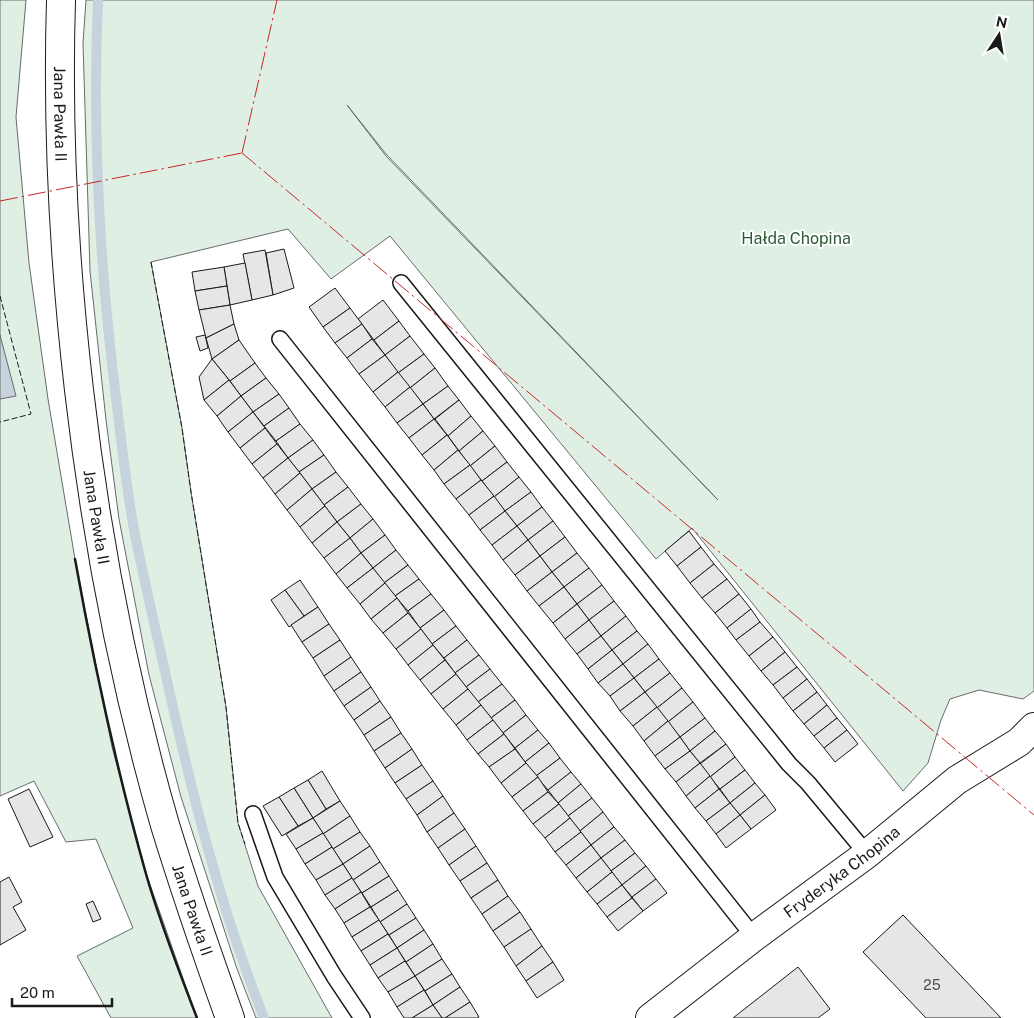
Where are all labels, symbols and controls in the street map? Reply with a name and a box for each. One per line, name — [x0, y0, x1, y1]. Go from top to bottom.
north arrow — [974, 10, 1024, 60]
text: N — [995, 13, 1009, 31]
street label: Jana Pawła II — [50, 66, 70, 162]
park label: Hałda Chopina — [741, 229, 851, 248]
street label: Jana Pawła II — [79, 469, 113, 566]
street label: Fryderyka Chopina — [780, 822, 904, 922]
street label: Jana Pawła II — [168, 862, 216, 958]
scale bar — [12, 976, 112, 1008]
house number: 25 — [923, 977, 941, 993]
text: 20 m — [20, 984, 55, 1001]

